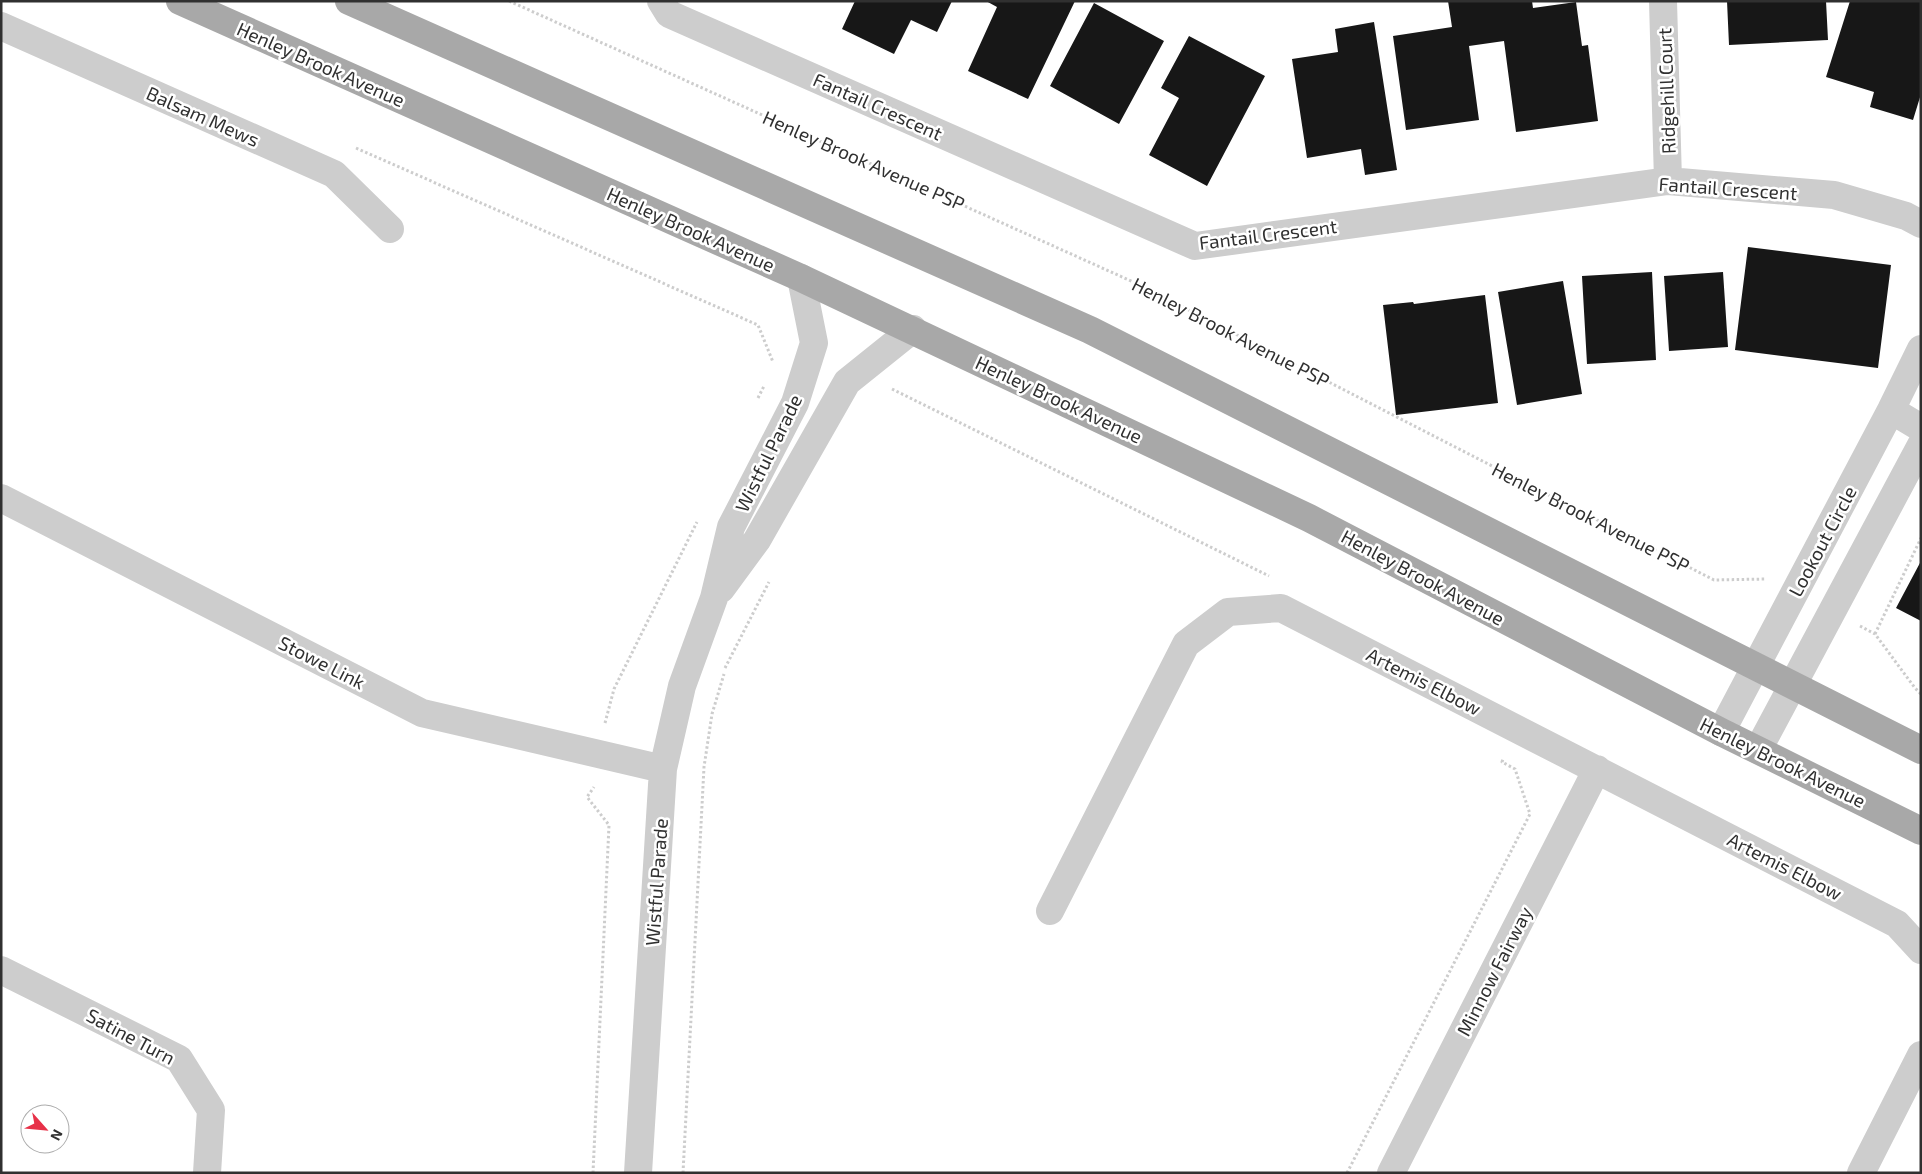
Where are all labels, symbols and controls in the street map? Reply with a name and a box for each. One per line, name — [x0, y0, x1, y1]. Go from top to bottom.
street label: Henley Brook Avenue — [234, 17, 408, 111]
street label: Ridgehill Court — [1652, 28, 1680, 154]
street label: Fantail Crescent — [810, 67, 946, 145]
street label: Balsam Mews — [143, 81, 263, 151]
street label: Henley Brook Avenue PSP — [759, 105, 969, 215]
street label: Fantail Crescent — [1658, 172, 1798, 204]
street label: Henley Brook Avenue — [604, 182, 778, 276]
street label: Fantail Crescent — [1198, 214, 1338, 254]
street label: Henley Brook Avenue PSP — [1128, 272, 1334, 392]
street label: Henley Brook Avenue — [972, 350, 1146, 448]
street label: Wistful Parade — [730, 391, 806, 515]
street label: Henley Brook Avenue PSP — [1488, 457, 1694, 577]
street label: Lookout Circle — [1783, 482, 1861, 600]
street label: Henley Brook Avenue — [1338, 524, 1508, 630]
street label: Stowe Link — [275, 630, 369, 694]
street label: Artemis Elbow — [1363, 642, 1485, 720]
street label: Henley Brook Avenue — [1696, 712, 1870, 812]
street label: Wistful Parade — [640, 817, 672, 947]
street label: Artemis Elbow — [1724, 827, 1846, 905]
street label: Minnow Fairway — [1451, 902, 1537, 1040]
street label: Satine Turn — [83, 1003, 179, 1069]
north arrow — [20, 1104, 70, 1154]
text: N — [47, 1127, 67, 1143]

